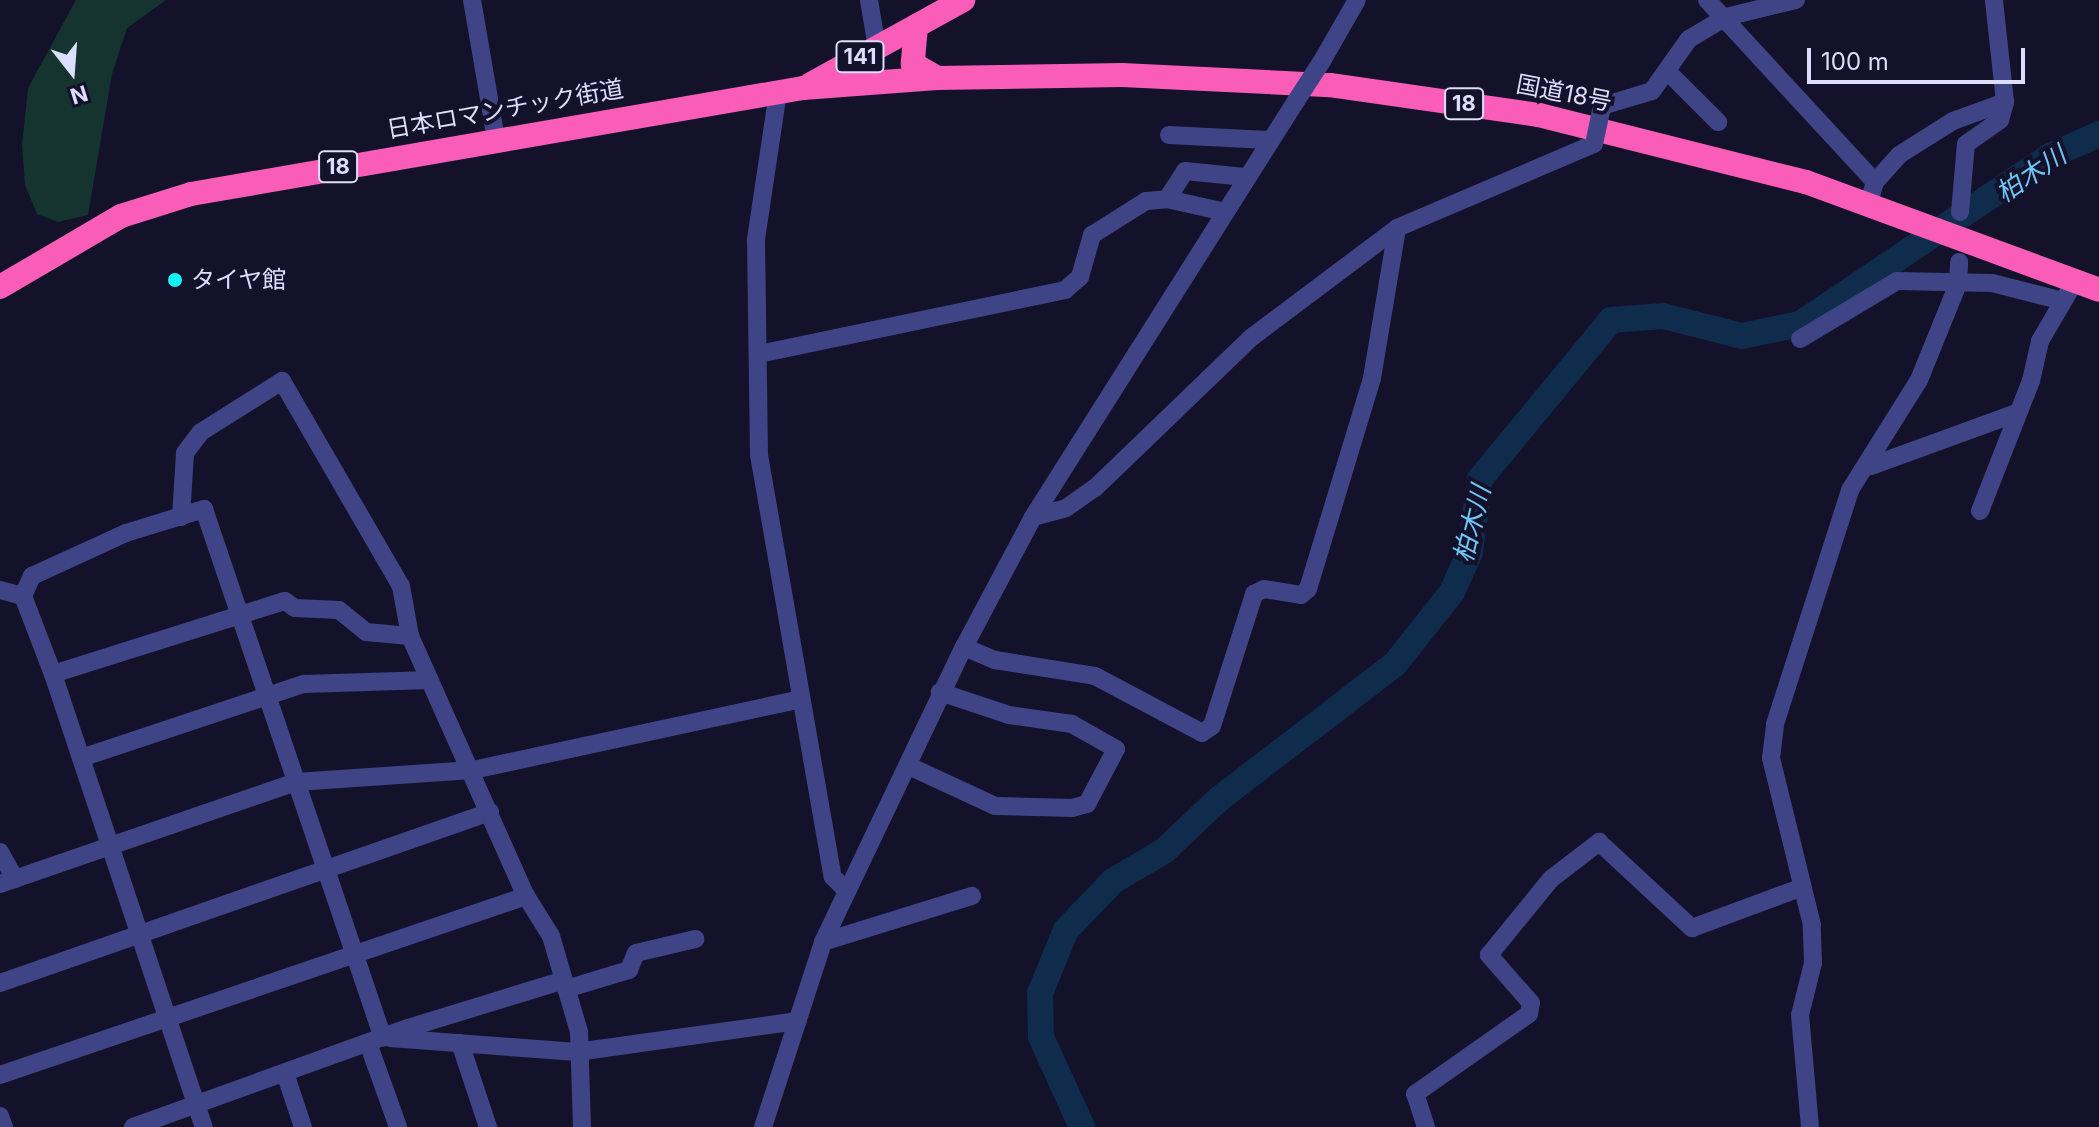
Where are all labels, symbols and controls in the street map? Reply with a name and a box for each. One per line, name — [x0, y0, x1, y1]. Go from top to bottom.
north arrow — [32, 32, 112, 112]
scale bar — [1811, 32, 2029, 82]
road number: 141 — [834, 39, 886, 75]
text: 100 m — [1821, 47, 1889, 76]
street label: 国道18号 — [1514, 70, 1614, 116]
street label: 日本ロマンチック街道 — [384, 74, 626, 144]
text: N — [67, 80, 91, 110]
road number: 18 — [1444, 86, 1484, 122]
water label: 柏木川 — [1990, 139, 2072, 209]
road number: 18 — [318, 149, 358, 185]
place label: タイヤ館 — [191, 266, 287, 294]
marker: タイヤ館 — [166, 271, 184, 289]
water label: 柏木川 — [1447, 482, 1497, 566]

